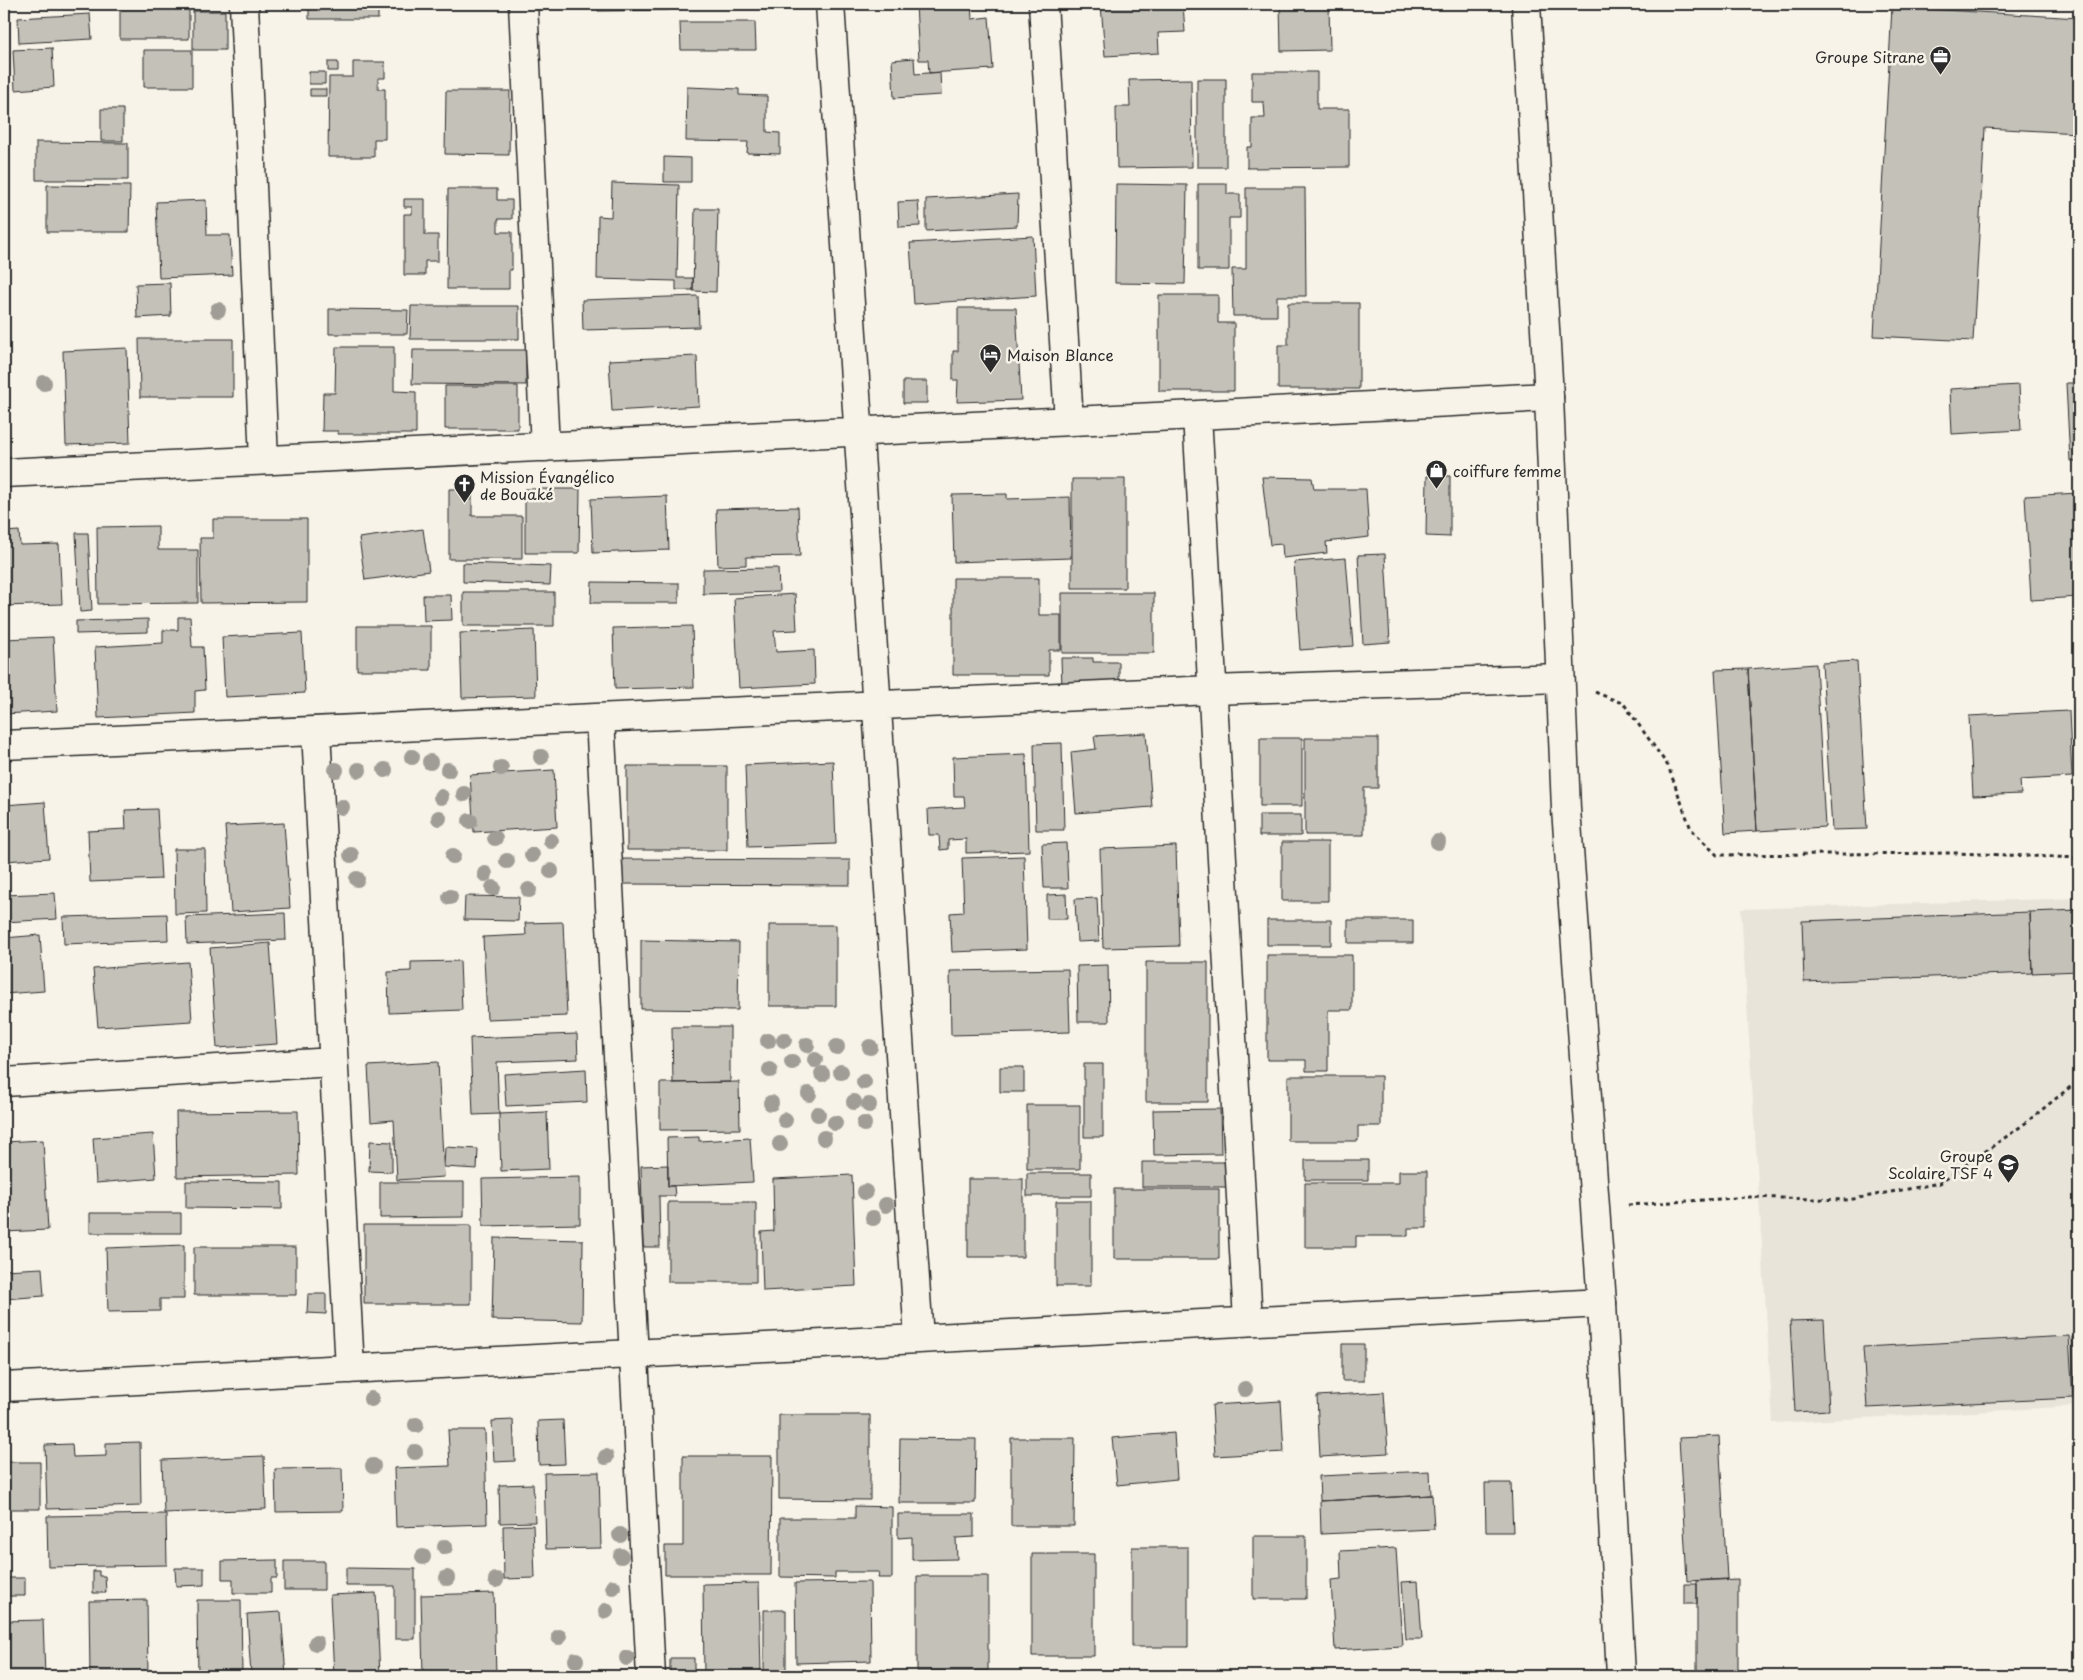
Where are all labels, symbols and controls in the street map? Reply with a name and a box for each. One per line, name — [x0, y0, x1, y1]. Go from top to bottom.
office icon: Groupe Sitrane — [1929, 44, 1953, 75]
place label: Groupe Sitrane — [1815, 45, 1925, 68]
hotel icon: Maison Blance — [979, 342, 1003, 373]
place label: Maison Blance — [1007, 343, 1114, 366]
shop icon: coiffure femme — [1425, 458, 1449, 489]
place label: coiffure femme — [1453, 459, 1562, 482]
place label: Mission Évangélico de Bouaké — [480, 465, 615, 505]
church icon: Mission Évangélico de Bouaké — [452, 473, 476, 504]
place label: Groupe Scolaire TSF 4 — [1888, 1144, 1993, 1184]
school or university icon: Groupe Scolaire TSF 4 — [1997, 1152, 2021, 1183]

